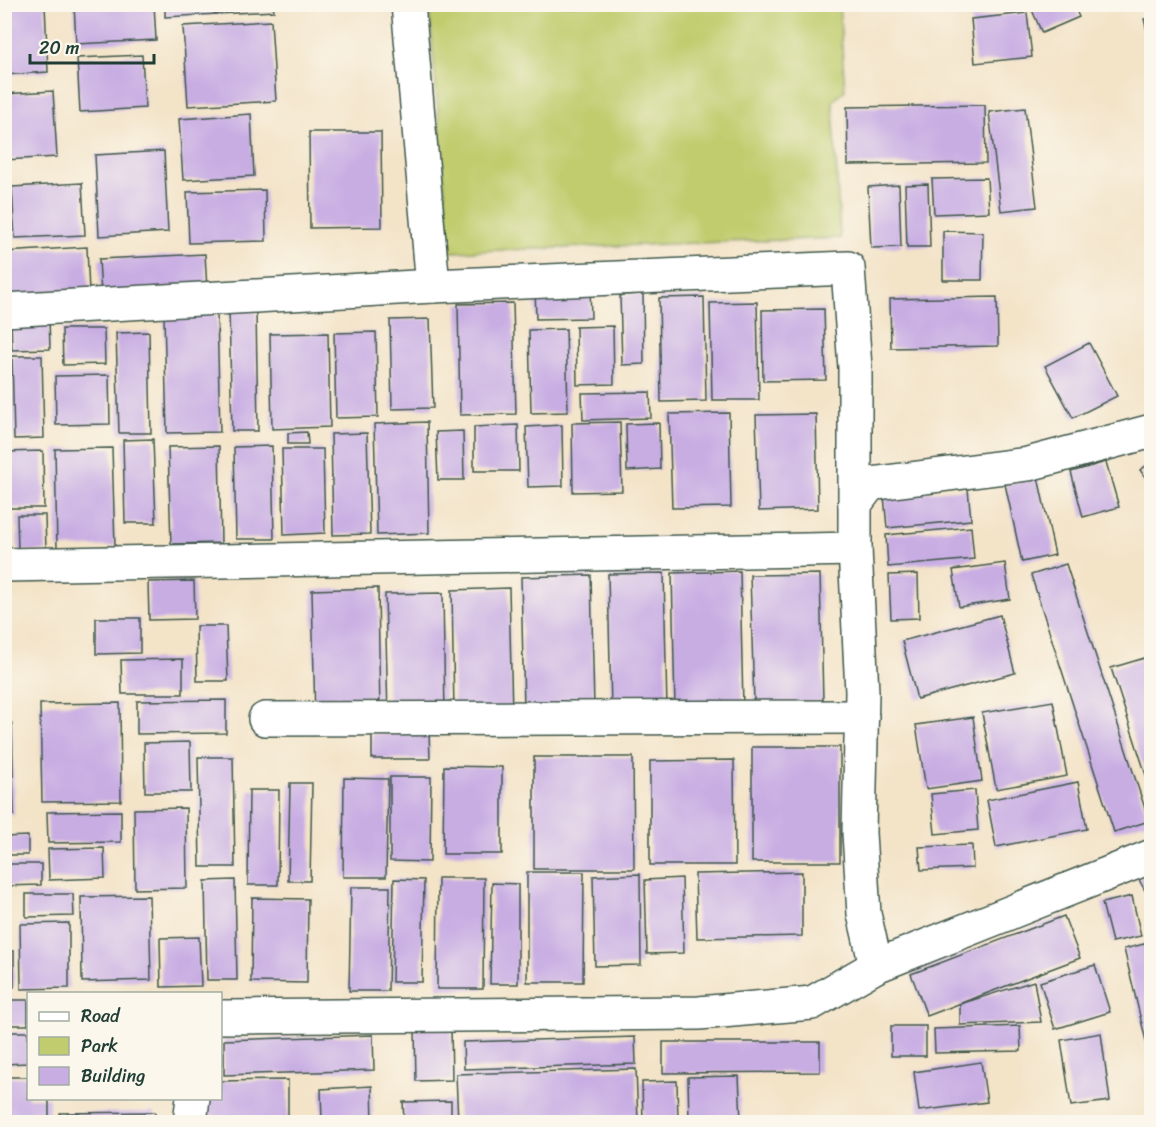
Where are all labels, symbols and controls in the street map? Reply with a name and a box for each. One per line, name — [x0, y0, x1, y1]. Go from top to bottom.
scale bar — [30, 27, 154, 65]
text: 20 m — [39, 32, 79, 64]
legend — [27, 992, 222, 1100]
text: Road — [81, 1000, 121, 1032]
text: Park — [81, 1030, 118, 1062]
text: Building — [81, 1060, 145, 1092]

